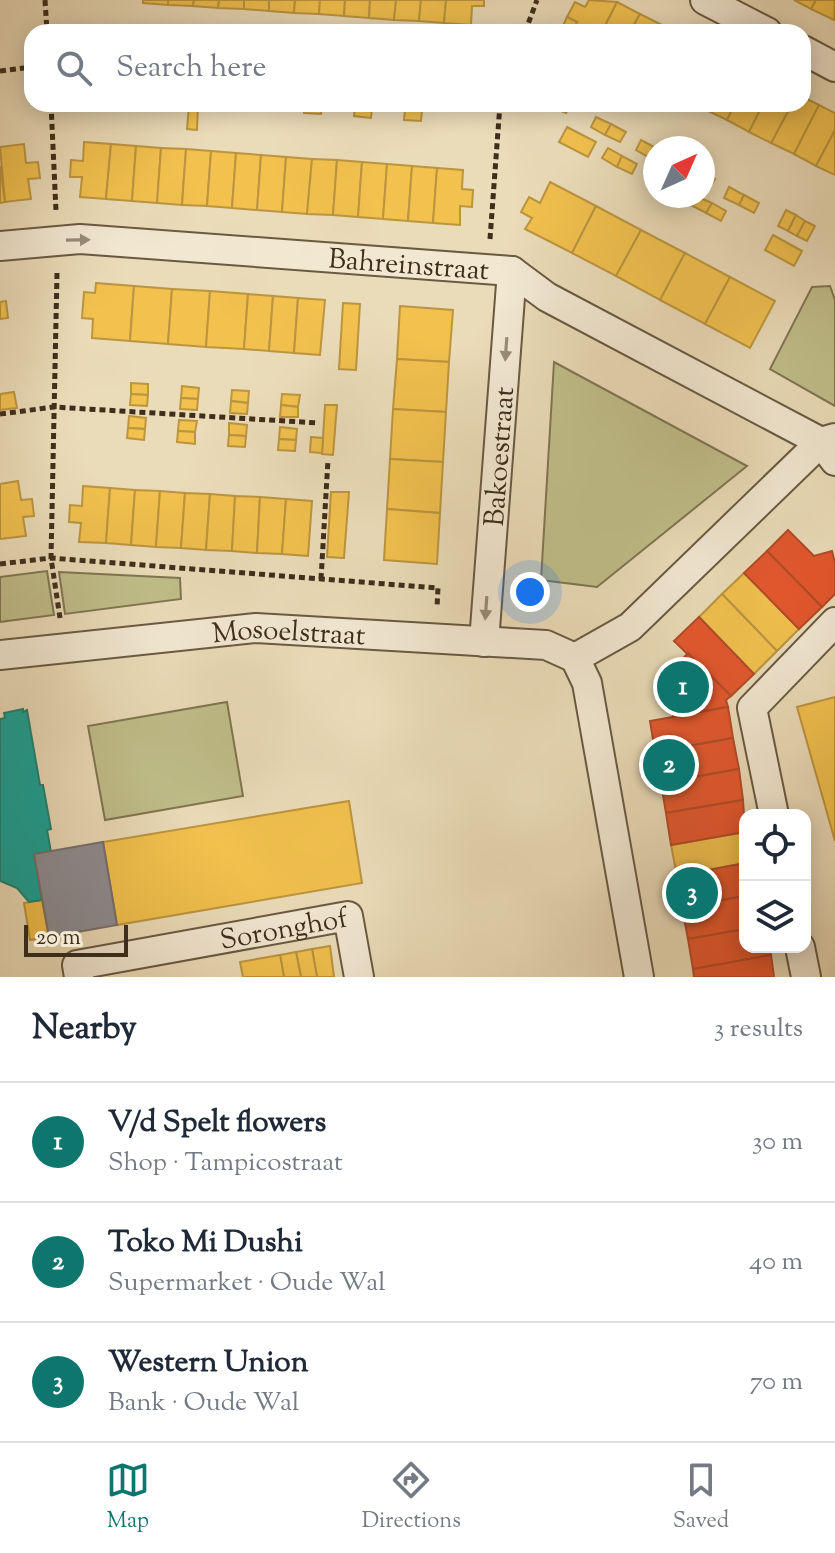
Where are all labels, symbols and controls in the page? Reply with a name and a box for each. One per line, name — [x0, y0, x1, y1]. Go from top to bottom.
search box — [24, 24, 811, 112]
icon: search — [52, 46, 96, 90]
text: Search here — [116, 47, 266, 90]
north arrow — [643, 136, 715, 208]
one-way arrow — [66, 233, 91, 246]
street label: Bahreinstraat — [327, 240, 491, 292]
one-way arrow — [499, 337, 512, 362]
street label: Bakoestraat — [476, 385, 526, 528]
your location — [510, 572, 550, 612]
one-way arrow — [479, 596, 492, 621]
street label: Mosoelstraat — [210, 611, 367, 657]
pin: 1 — [657, 657, 709, 717]
pin: 2 — [643, 735, 695, 795]
map controls — [739, 809, 811, 953]
button: locate — [739, 809, 811, 881]
pin: 3 — [666, 863, 718, 923]
button: layers — [739, 881, 811, 953]
street label: Soronghof — [217, 899, 352, 962]
scale bar — [24, 921, 128, 957]
text: 20 m — [36, 923, 81, 955]
text: Nearby — [32, 1005, 137, 1054]
text: 3 results — [714, 1011, 803, 1048]
text: V/d Spelt flowers — [108, 1102, 326, 1145]
text: 1 — [54, 1124, 62, 1161]
text: 30 m — [752, 1124, 803, 1161]
text: Shop · Tampicostraat — [108, 1145, 343, 1182]
text: Toko Mi Dushi — [108, 1222, 303, 1265]
text: 2 — [52, 1244, 64, 1281]
text: 40 m — [749, 1244, 803, 1281]
text: Supermarket · Oude Wal — [108, 1265, 386, 1302]
text: Western Union — [108, 1342, 308, 1385]
text: 3 — [53, 1364, 63, 1401]
text: 70 m — [750, 1364, 803, 1401]
text: Bank · Oude Wal — [108, 1385, 299, 1422]
tab: Map — [106, 1458, 150, 1538]
tab: Directions — [362, 1458, 461, 1538]
tab: Saved — [673, 1458, 729, 1538]

